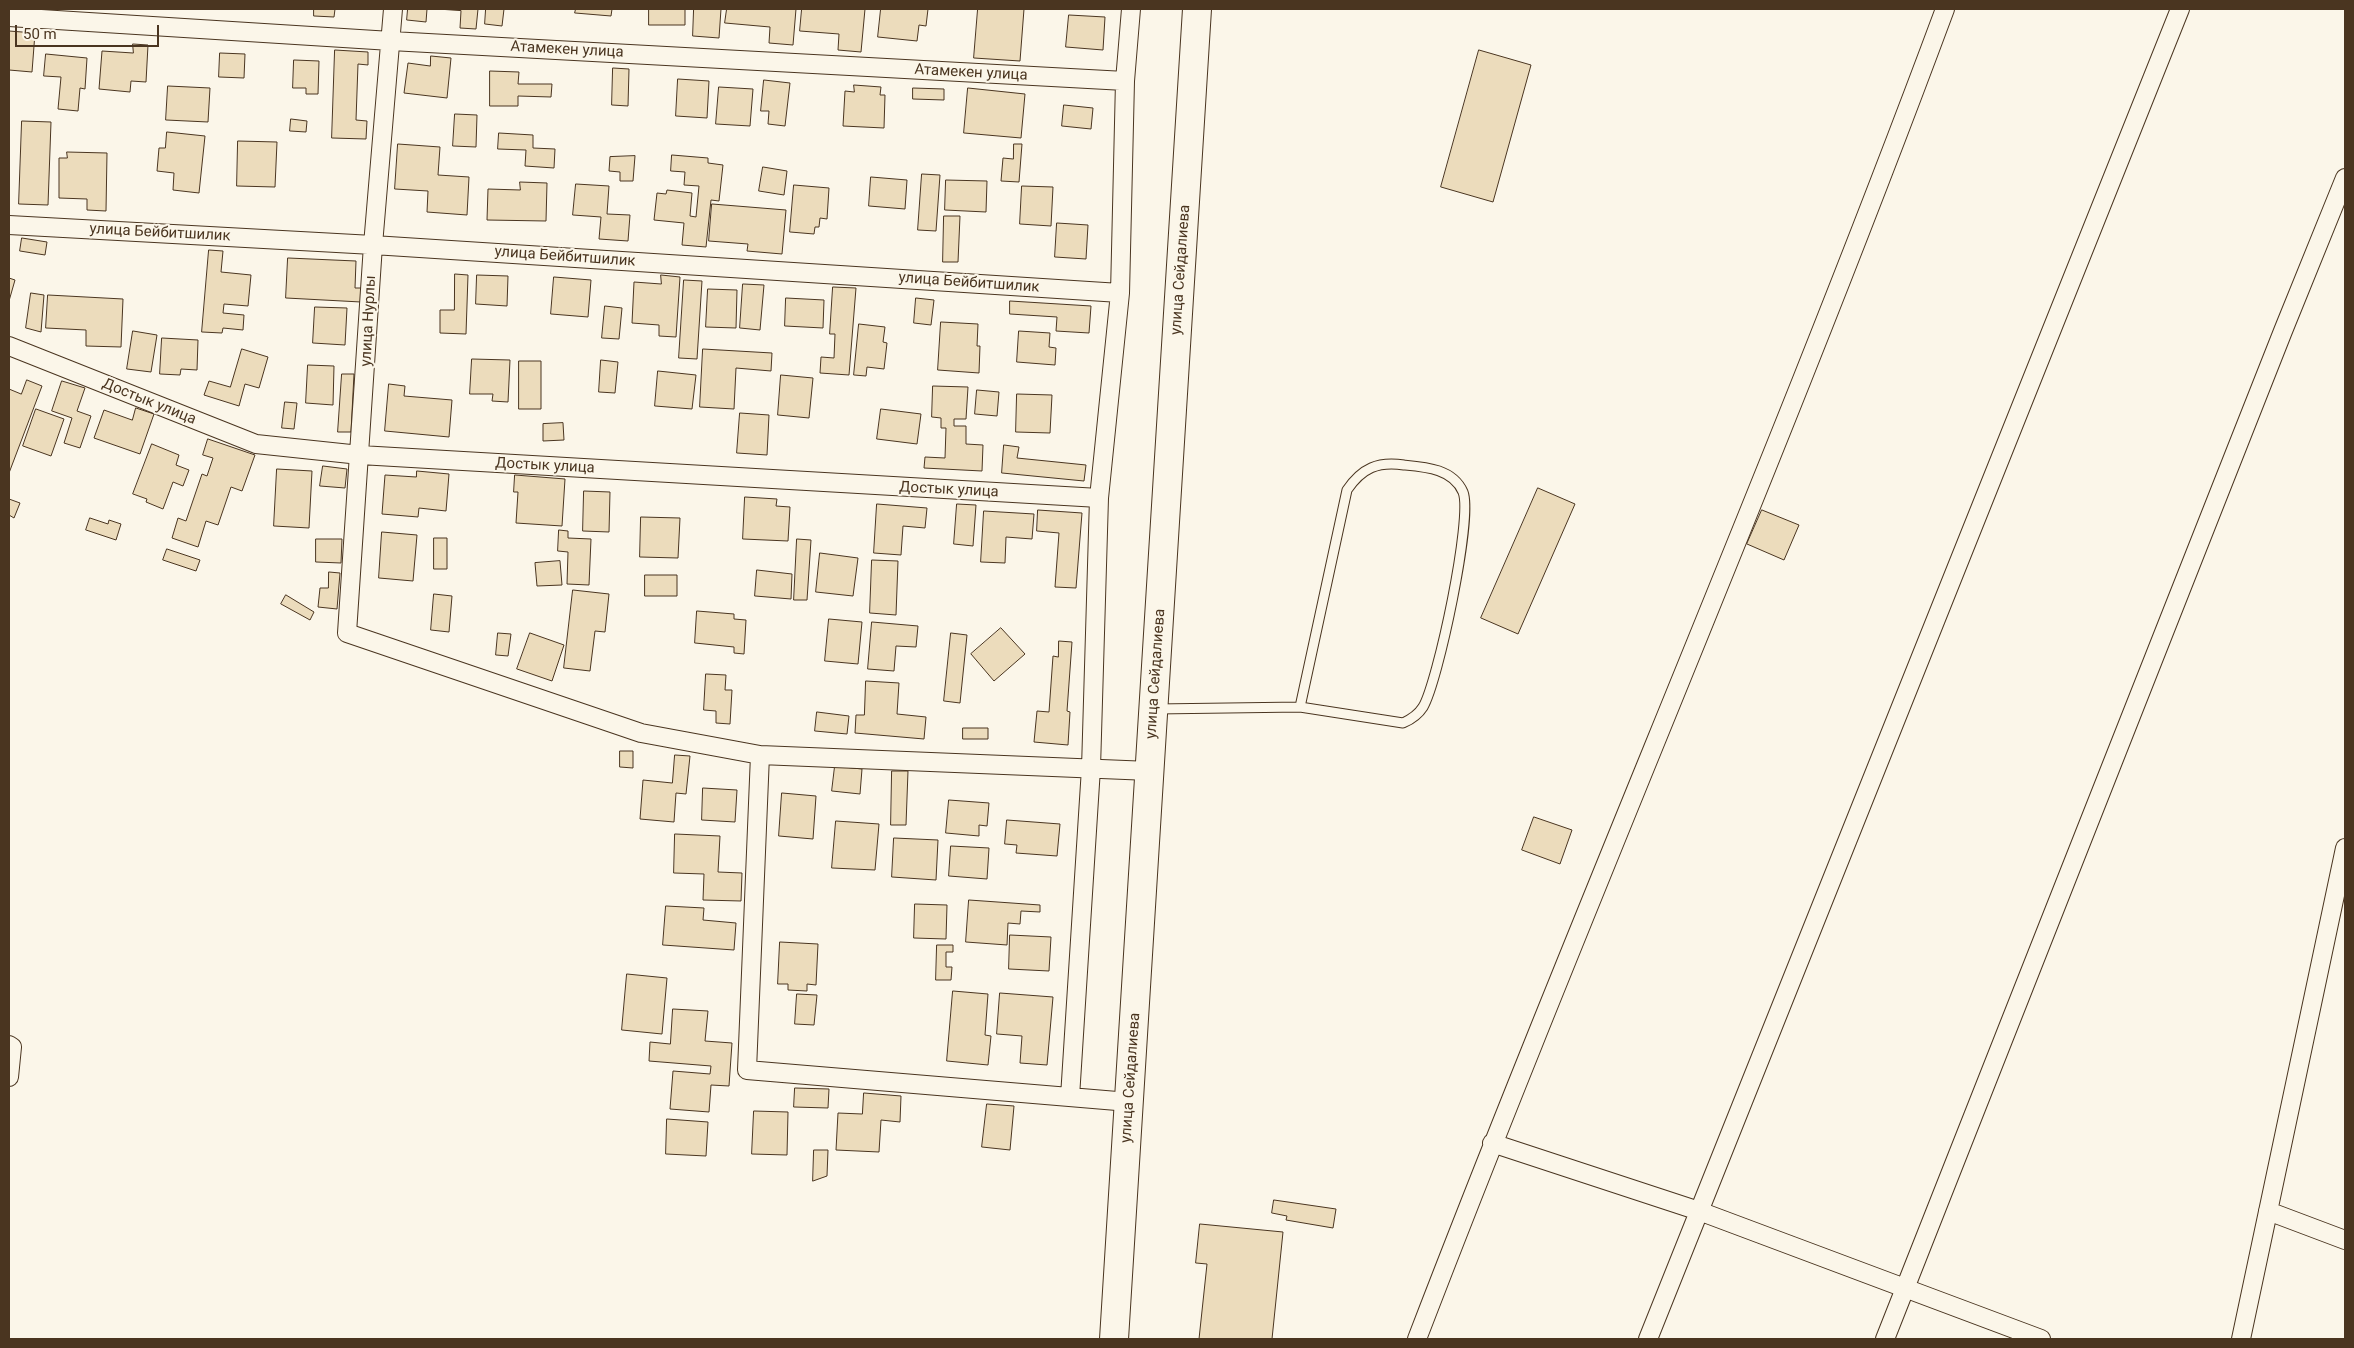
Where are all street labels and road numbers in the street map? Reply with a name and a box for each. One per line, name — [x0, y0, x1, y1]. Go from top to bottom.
street label: Атамекен улица — [510, 38, 624, 62]
street label: Атамекен улица — [914, 61, 1028, 85]
street label: улица Сейдалиева — [1167, 204, 1195, 336]
street label: улица Бейбитшилик — [89, 220, 231, 246]
street label: улица Бейбитшилик — [494, 243, 636, 271]
street label: улица Бейбитшилик — [898, 269, 1040, 297]
street label: улица Нурлы — [358, 275, 380, 367]
street label: Достык улица — [99, 375, 199, 429]
street label: Достык улица — [495, 454, 595, 478]
street label: Достык улица — [899, 478, 999, 502]
street label: улица Сейдалиева — [1142, 608, 1170, 740]
street label: улица Сейдалиева — [1117, 1012, 1145, 1144]

